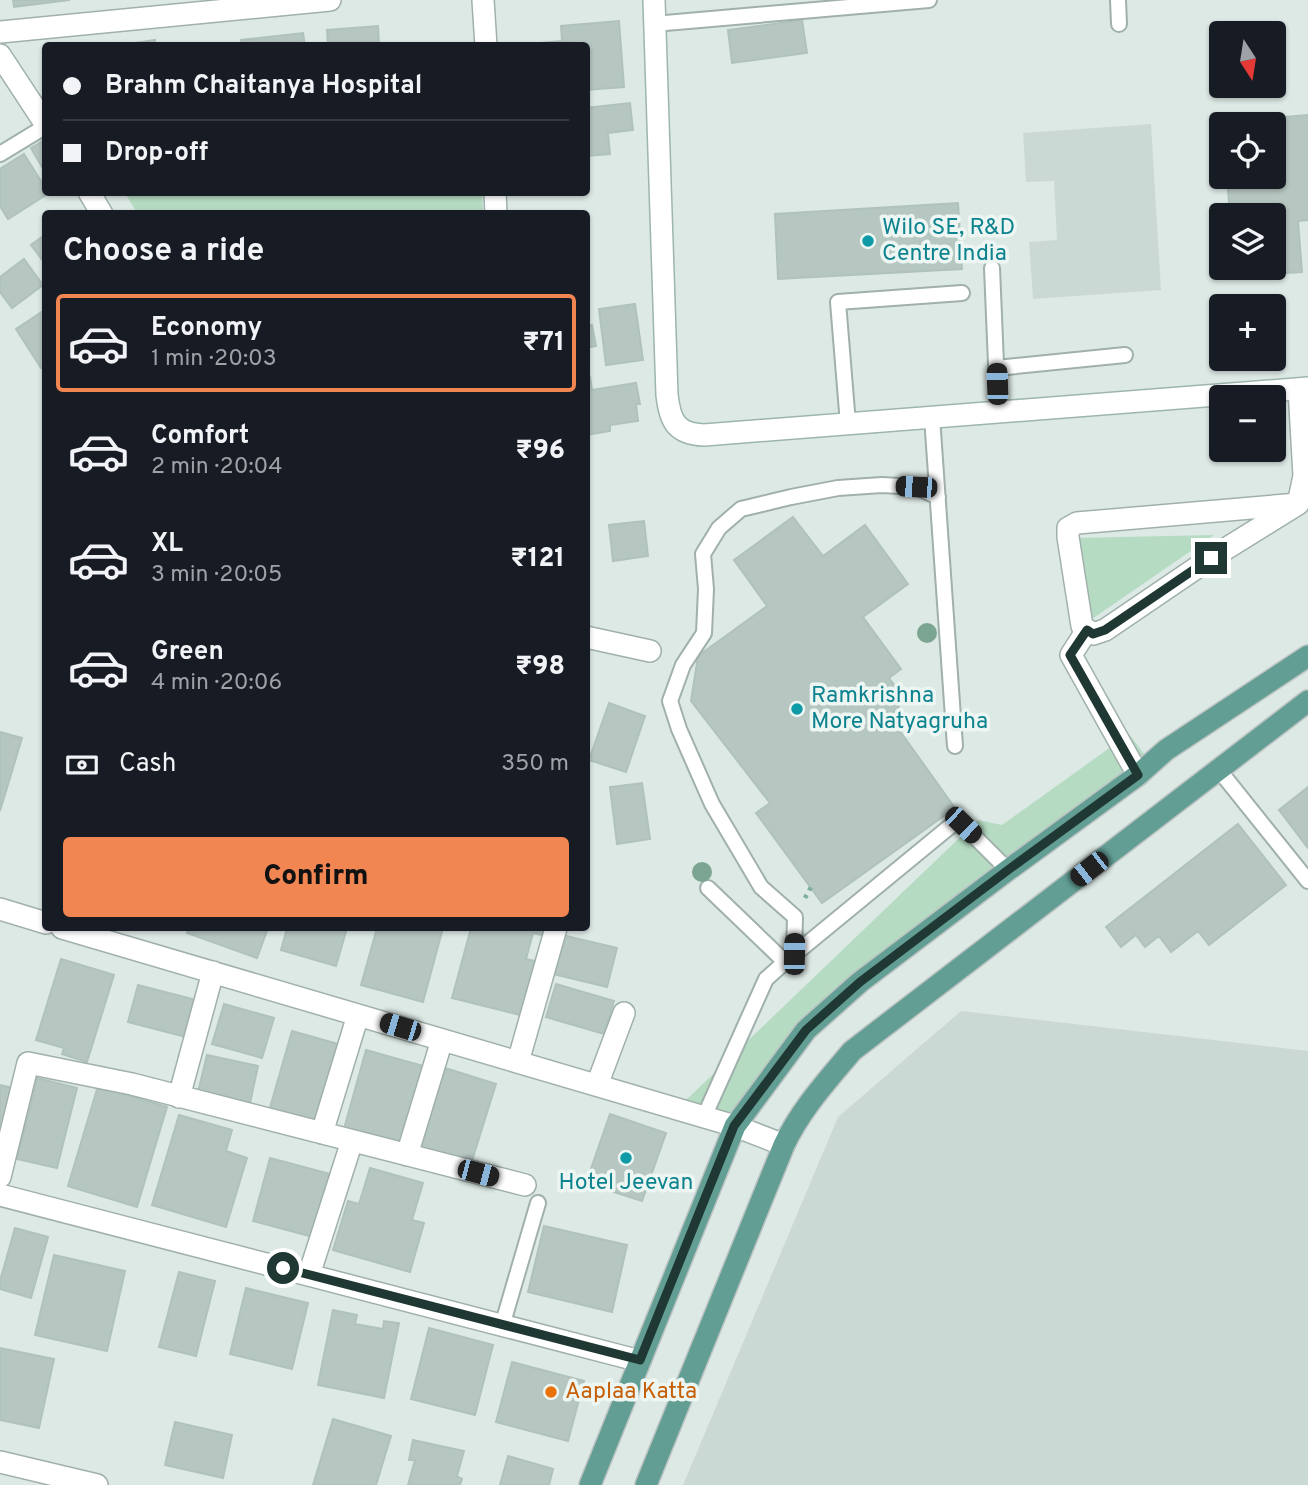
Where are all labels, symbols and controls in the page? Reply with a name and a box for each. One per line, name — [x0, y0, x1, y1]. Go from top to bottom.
north arrow — [1209, 21, 1286, 98]
map controls — [1209, 21, 1286, 462]
text: Brahm Chaitanya Hospital — [105, 70, 422, 103]
button: locate — [1209, 112, 1286, 189]
text: Drop-off — [105, 137, 208, 170]
button: layers — [1209, 203, 1286, 280]
place label: Wilo SE, R&D Centre India — [882, 214, 1015, 269]
text: Choose a ride — [63, 232, 264, 272]
marker: Wilo SE, R&D Centre India — [860, 233, 876, 249]
button: + — [1209, 294, 1286, 371]
icon: car — [67, 312, 130, 375]
text: Economy — [151, 312, 262, 345]
text: ₹71 — [523, 327, 565, 360]
text: 1 min · 20:03 — [151, 345, 277, 374]
car — [986, 363, 1009, 405]
button: − — [1209, 385, 1286, 462]
icon: car — [67, 420, 130, 483]
text: Comfort — [151, 420, 249, 453]
text: ₹96 — [516, 435, 565, 468]
text: 2 min · 20:04 — [151, 453, 283, 482]
car — [895, 475, 938, 499]
icon: car — [67, 528, 130, 591]
text: XL — [151, 528, 183, 561]
route end — [1195, 542, 1227, 574]
text: ₹121 — [511, 543, 565, 576]
text: 3 min · 20:05 — [151, 561, 282, 590]
icon: car — [67, 636, 130, 699]
text: Green — [151, 636, 224, 669]
text: ₹98 — [515, 651, 565, 684]
text: 4 min · 20:06 — [151, 669, 282, 698]
place label: Ramkrishna More Natyagruha — [811, 682, 988, 737]
marker: Ramkrishna More Natyagruha — [789, 701, 805, 717]
icon: cash — [63, 746, 101, 784]
text: Cash — [119, 748, 176, 781]
text: 350 m — [501, 750, 569, 779]
car — [941, 803, 986, 847]
button: Confirm — [63, 837, 569, 917]
car — [1066, 848, 1113, 890]
car — [784, 933, 805, 975]
car — [377, 1011, 424, 1043]
marker: Hotel Jeevan — [618, 1150, 634, 1166]
car — [455, 1157, 502, 1189]
place label: Hotel Jeevan — [559, 1169, 693, 1198]
route start — [267, 1252, 299, 1284]
place label: Aaplaa Katta — [565, 1378, 697, 1407]
marker: Aaplaa Katta — [543, 1384, 559, 1400]

